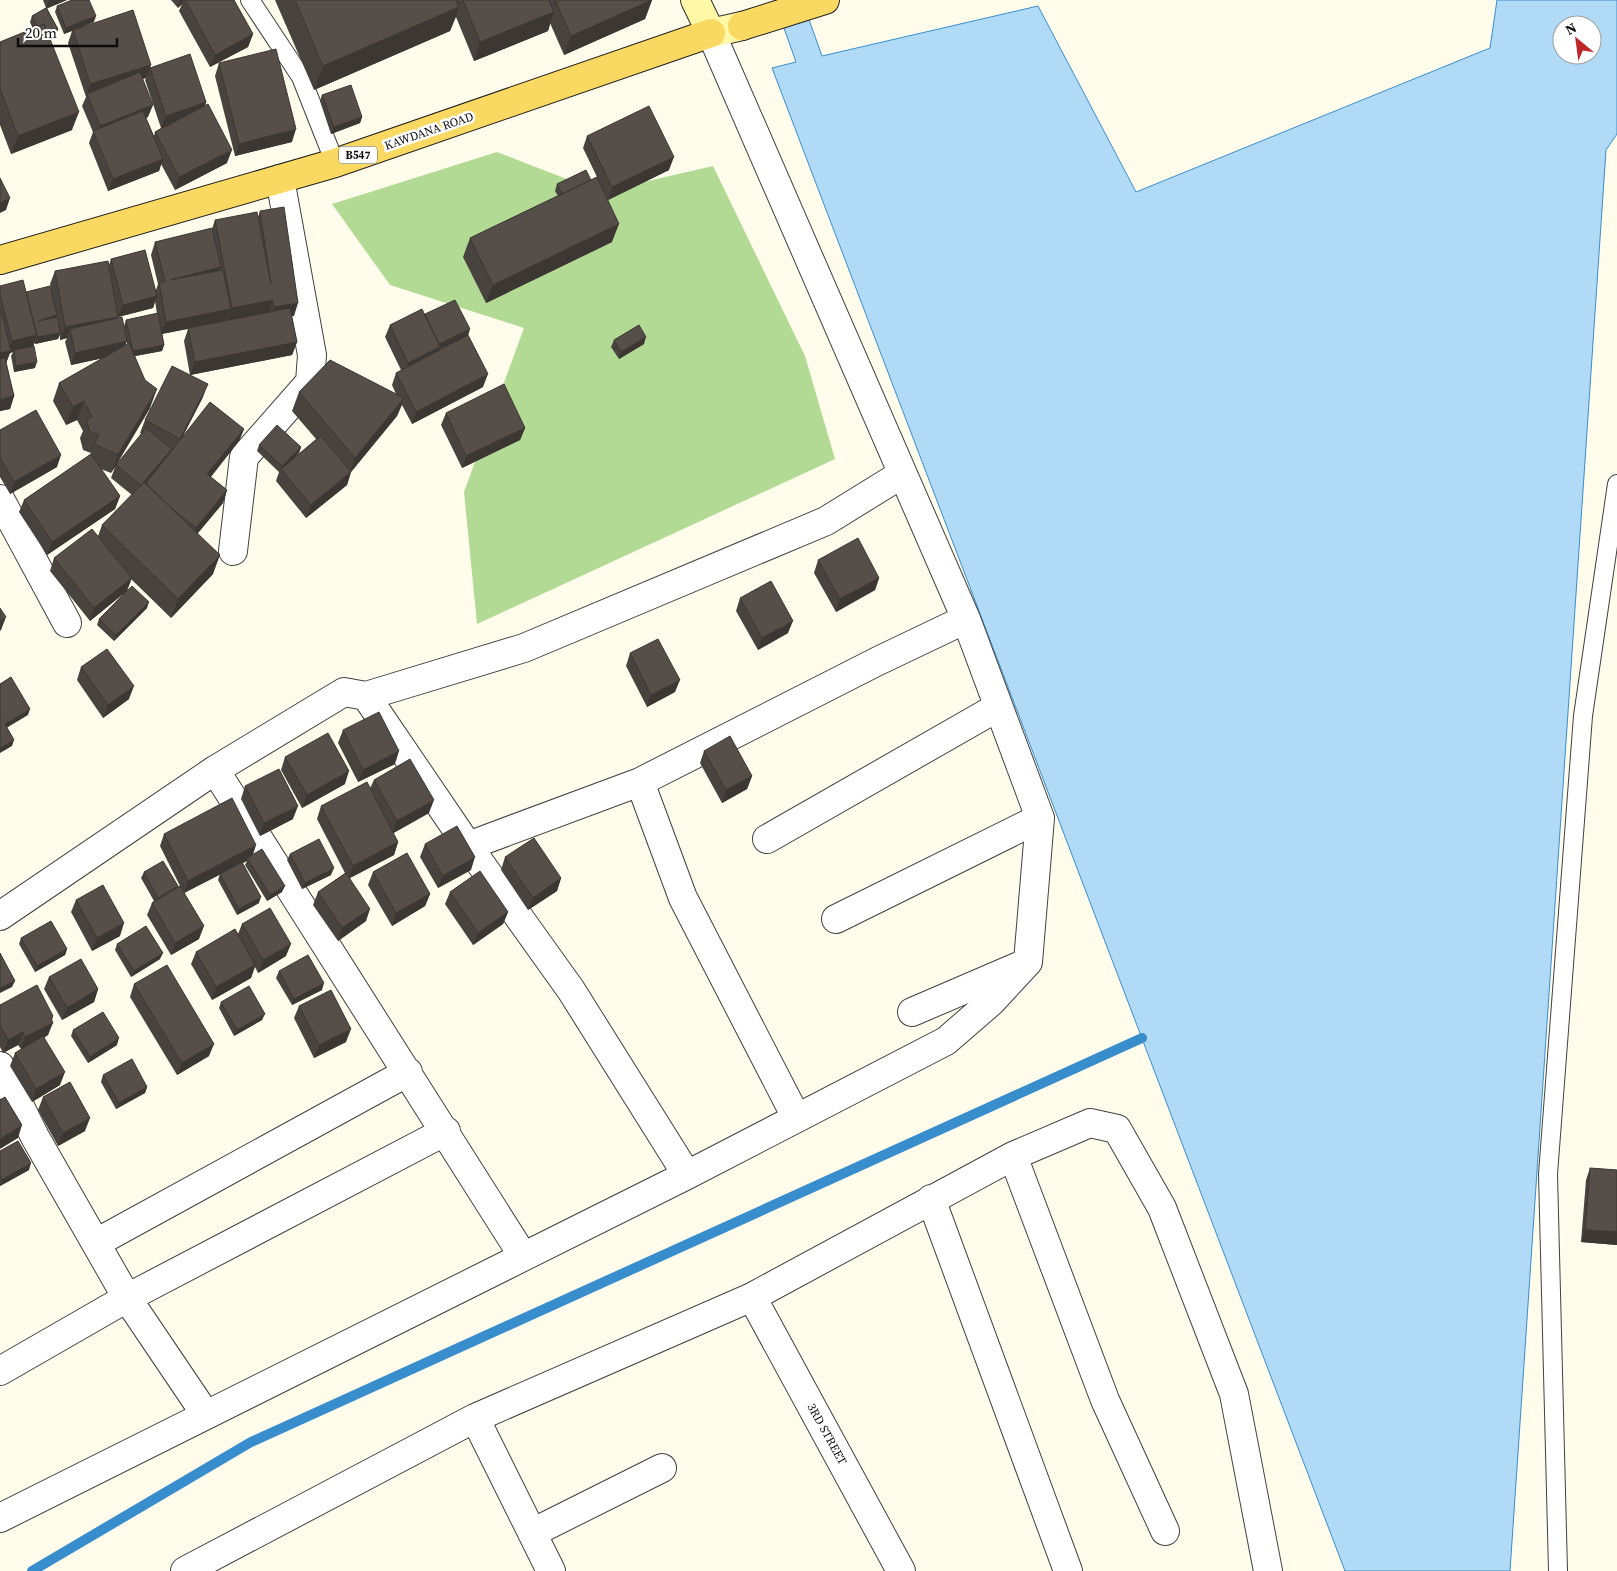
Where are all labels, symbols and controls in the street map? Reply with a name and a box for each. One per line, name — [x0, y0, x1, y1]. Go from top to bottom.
scale bar — [18, 15, 116, 47]
north arrow — [1552, 15, 1602, 65]
text: N — [1561, 17, 1580, 40]
text: 20 m — [25, 22, 57, 43]
street label: KAWDANA ROAD — [382, 108, 476, 154]
road number: B547 — [339, 146, 377, 164]
street label: 3RD STREET — [804, 1400, 851, 1468]

